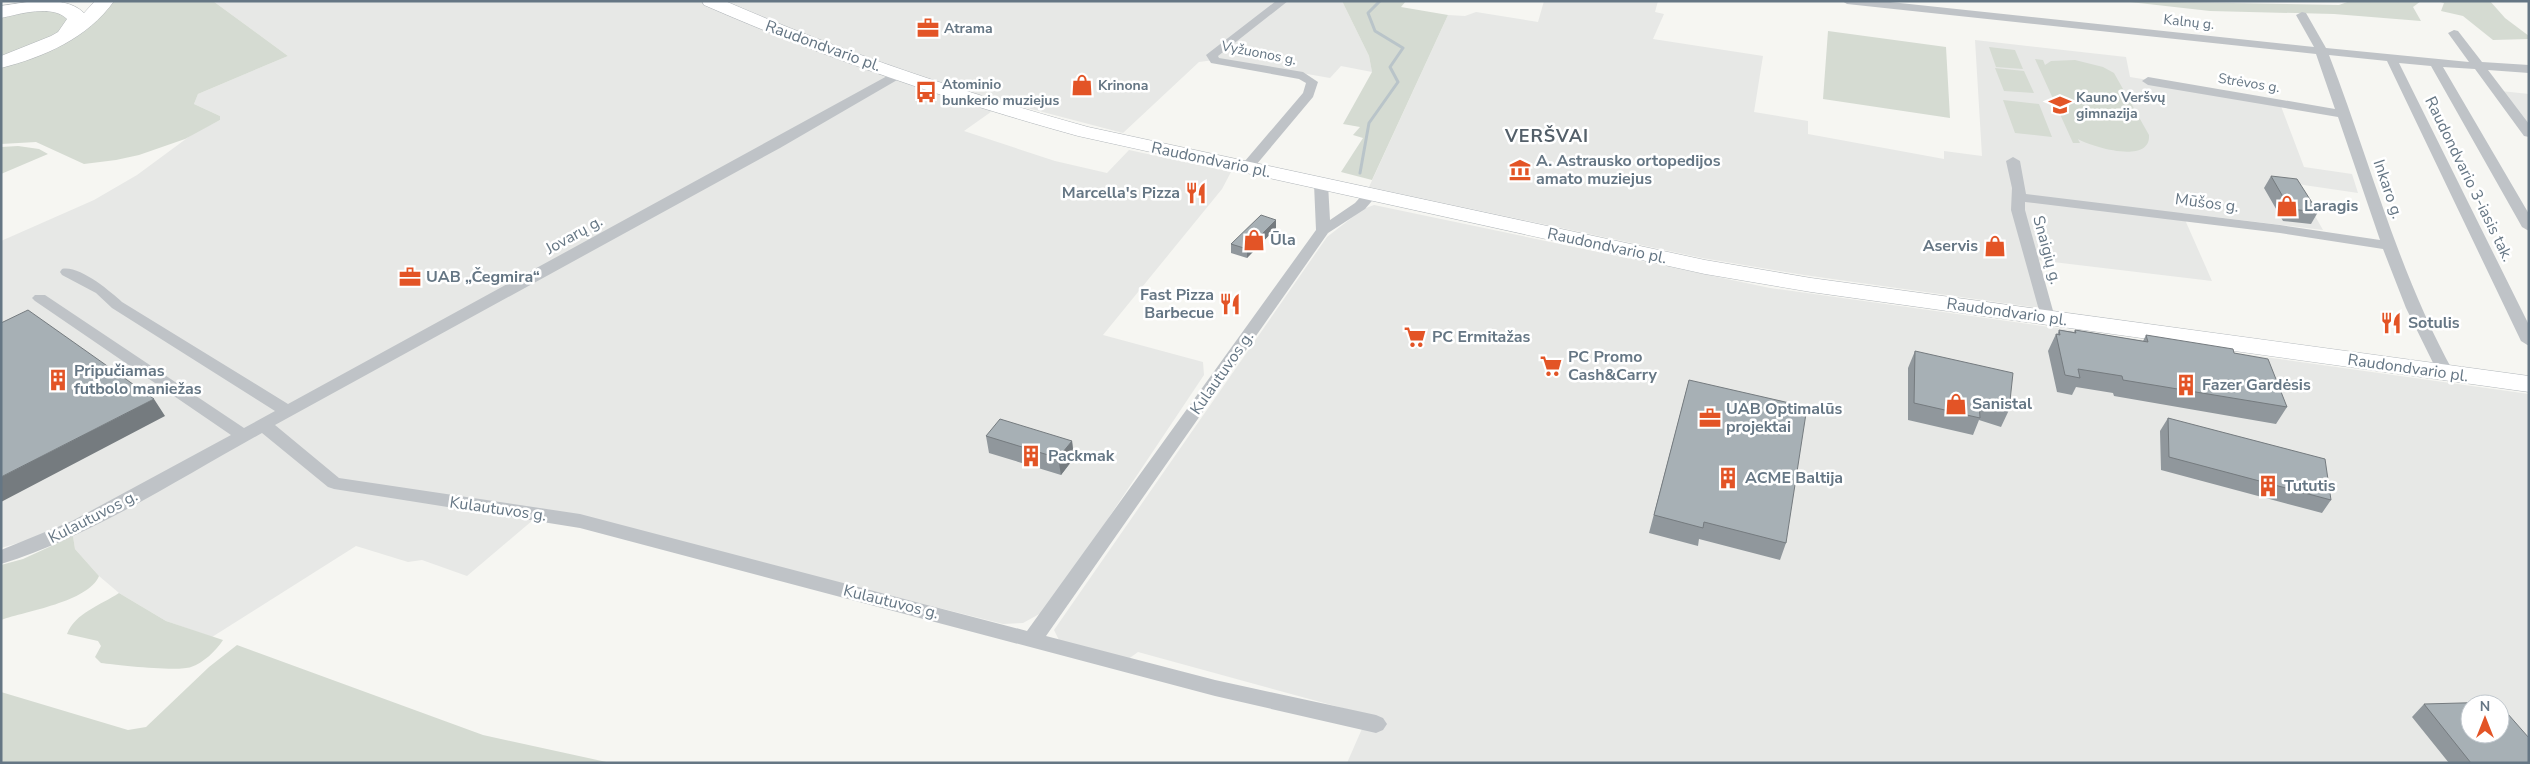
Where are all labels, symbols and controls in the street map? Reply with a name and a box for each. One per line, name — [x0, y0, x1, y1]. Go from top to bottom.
street label: Kalnų g. — [2163, 10, 2215, 34]
street label: Raudondvario pl. — [762, 15, 884, 77]
office icon: Atrama — [915, 15, 941, 41]
place label: Atrama — [944, 19, 993, 38]
street label: Vyžuonos g. — [1219, 36, 1298, 70]
street label: Strėvos g. — [2217, 69, 2281, 97]
shop icon: Krinona — [1069, 72, 1095, 98]
place label: Atominio bunkerio muziejus — [942, 75, 1059, 110]
place label: Krinona — [1098, 76, 1148, 95]
bus stop icon: Atominio bunkerio muziejus — [913, 79, 939, 105]
place label: Kauno Veršvų gimnazija — [2076, 88, 2165, 123]
school or university icon: Kauno Veršvų gimnazija — [2047, 92, 2073, 118]
street label: Raudondvario 3-iasis tak. — [2419, 93, 2519, 265]
district label: VERŠVAI — [1504, 124, 1589, 148]
street label: Raudondvario pl. — [1149, 137, 1273, 183]
place label: A. Astrausko ortopedijos amato muziejus — [1536, 150, 1721, 190]
street label: Inkaro g. — [2368, 156, 2408, 222]
museum icon: A. Astrausko ortopedijos amato muziejus — [1507, 157, 1533, 183]
restaurant icon: Marcella's Pizza — [1183, 180, 1209, 206]
place label: Marcella's Pizza — [1062, 182, 1180, 204]
street label: Mūšos g. — [2174, 188, 2240, 218]
shop icon: Laragis — [2274, 193, 2300, 219]
place label: Laragis — [2304, 195, 2358, 217]
street label: Jovarų g. — [541, 210, 607, 260]
street label: Snaigių g. — [2027, 213, 2067, 287]
street label: Raudondvario pl. — [1545, 223, 1669, 269]
shop icon: Ūla — [1241, 227, 1267, 253]
place label: Ūla — [1270, 229, 1296, 251]
shop icon: Aservis — [1982, 233, 2008, 259]
place label: Aservis — [1923, 235, 1978, 257]
office icon: UAB „Čegmira“ — [397, 264, 423, 290]
place label: UAB „Čegmira“ — [426, 266, 540, 288]
place label: Fast Pizza Barbecue — [1140, 284, 1214, 324]
restaurant icon: Fast Pizza Barbecue — [1217, 291, 1243, 317]
street label: Raudondvario pl. — [1945, 293, 2069, 331]
restaurant icon: Sotulis — [2378, 310, 2404, 336]
place label: Sotulis — [2408, 312, 2460, 334]
supermarket icon: PC Ermitažas — [1402, 324, 1428, 350]
place label: PC Ermitažas — [1432, 326, 1531, 348]
street label: Kulautuvos g. — [1185, 327, 1259, 419]
place label: PC Promo Cash&Carry — [1568, 346, 1657, 386]
street label: Raudondvario pl. — [2346, 349, 2470, 387]
supermarket icon: PC Promo Cash&Carry — [1538, 353, 1564, 379]
place label: Pripučiamas futbolo maniežas — [74, 360, 202, 400]
building icon: Pripučiamas futbolo maniežas — [45, 367, 71, 393]
building icon: Fazer Gardėsis — [2173, 372, 2199, 398]
place label: Fazer Gardėsis — [2202, 374, 2311, 396]
shop icon: Sanistal — [1943, 391, 1969, 417]
place label: Sanistal — [1972, 393, 2032, 415]
place label: UAB Optimalūs projektai — [1726, 398, 1842, 438]
office icon: UAB Optimalūs projektai — [1697, 405, 1723, 431]
building icon: Packmak — [1018, 443, 1044, 469]
place label: Packmak — [1048, 445, 1115, 467]
building icon: ACME Baltija — [1715, 465, 1741, 491]
place label: ACME Baltija — [1745, 467, 1843, 489]
building icon: Tututis — [2255, 473, 2281, 499]
place label: Tututis — [2284, 475, 2336, 497]
street label: Kulautuvos g. — [45, 485, 141, 549]
street label: Kulautuvos g. — [448, 491, 548, 527]
street label: Kulautuvos g. — [841, 580, 941, 624]
north arrow — [2460, 694, 2510, 744]
text: N — [2480, 697, 2490, 716]

